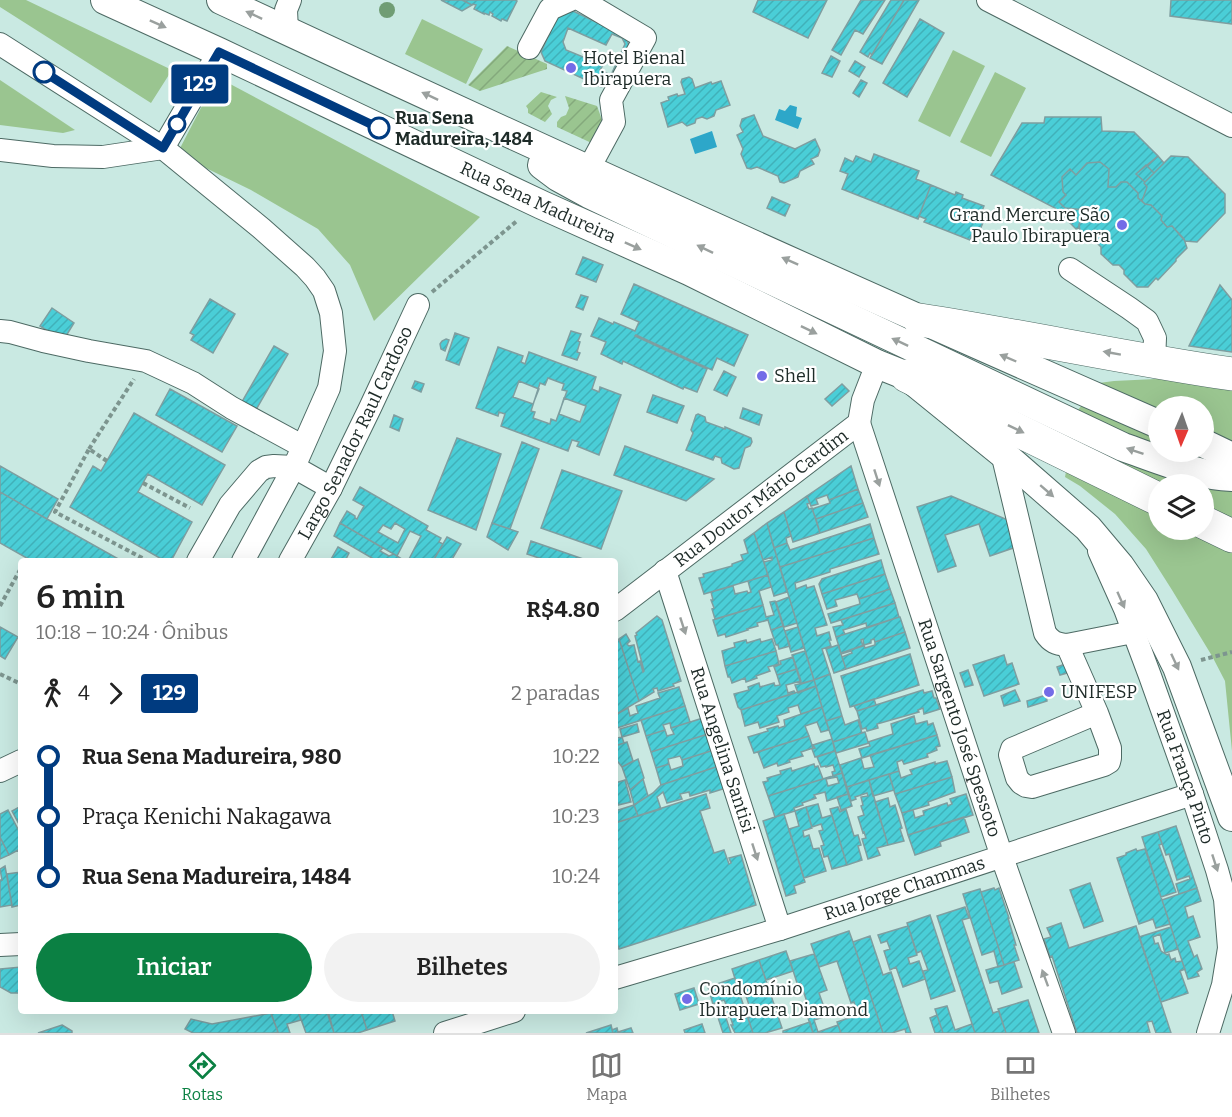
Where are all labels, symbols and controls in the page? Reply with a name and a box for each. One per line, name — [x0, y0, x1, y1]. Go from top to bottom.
one-way arrow — [246, 11, 263, 20]
one-way arrow — [150, 19, 168, 29]
place label: Hotel Bienal Ibirapuera — [583, 47, 685, 90]
unlabelled marker — [33, 61, 55, 83]
marker: Hotel Bienal Ibirapuera — [564, 61, 578, 75]
line badge: 129 — [166, 64, 234, 104]
text: 129 — [183, 71, 217, 97]
one-way arrow — [422, 92, 439, 101]
place label: Rua Sena Madureira, 1484 — [395, 107, 533, 150]
unlabelled marker — [168, 115, 186, 133]
marker: Rua Sena Madureira, 1484 — [368, 117, 390, 139]
street label: Rua Sena Madureira — [457, 157, 619, 248]
place label: Grand Mercure São Paulo Ibirapuera — [949, 204, 1110, 247]
marker: Grand Mercure São Paulo Ibirapuera — [1115, 218, 1129, 232]
one-way arrow — [625, 241, 643, 251]
one-way arrow — [696, 245, 713, 254]
one-way arrow — [782, 257, 799, 266]
street label: Largo Senador Raul Cardoso — [293, 323, 418, 543]
one-way arrow — [801, 326, 818, 335]
one-way arrow — [892, 338, 909, 347]
one-way arrow — [1102, 349, 1121, 358]
one-way arrow — [999, 353, 1017, 363]
place label: Shell — [774, 365, 816, 387]
marker: Shell — [755, 369, 769, 383]
north arrow — [1148, 396, 1214, 462]
map controls — [1148, 396, 1214, 540]
street label: Rua Doutor Mário Cardim — [670, 424, 852, 572]
one-way arrow — [1007, 424, 1025, 434]
one-way arrow — [1126, 446, 1144, 456]
one-way arrow — [873, 469, 883, 487]
button: layers — [1148, 474, 1214, 540]
one-way arrow — [1039, 484, 1054, 498]
text: 6 min — [36, 577, 125, 617]
one-way arrow — [1116, 592, 1125, 609]
text: R$4.80 — [526, 596, 600, 623]
street label: Rua Sargento José Spessoto — [913, 616, 1006, 840]
one-way arrow — [679, 617, 688, 635]
text: 10:18 – 10:24 · Ônibus — [36, 620, 228, 644]
one-way arrow — [1170, 654, 1179, 671]
street label: Rua Angelina Santisi — [686, 664, 759, 836]
icon: walk — [36, 677, 69, 710]
icon: forward — [99, 677, 132, 710]
text: 129 — [153, 680, 186, 706]
text: 4 — [78, 681, 90, 705]
text: 2 paradas — [511, 681, 600, 705]
place label: UNIFESP — [1061, 681, 1137, 703]
marker: UNIFESP — [1042, 685, 1056, 699]
street label: Rua França Pinto — [1152, 707, 1219, 847]
text: Rua Sena Madureira, 980 — [82, 743, 342, 770]
text: 10:22 — [553, 744, 600, 768]
text: Praça Kenichi Nakagawa — [82, 803, 332, 830]
text: 10:23 — [553, 804, 600, 828]
one-way arrow — [751, 843, 760, 861]
street label: Rua Jorge Chammas — [821, 852, 988, 925]
one-way arrow — [1210, 854, 1220, 872]
text: Rua Sena Madureira, 1484 — [82, 863, 351, 890]
text: 10:24 — [552, 864, 600, 888]
button: Iniciar — [36, 933, 312, 1002]
button: Bilhetes — [324, 933, 600, 1002]
one-way arrow — [1039, 969, 1049, 987]
place label: Condomínio Ibirapuera Diamond — [699, 978, 868, 1021]
marker: Condomínio Ibirapuera Diamond — [680, 992, 694, 1006]
tab: Rotas — [182, 1049, 223, 1104]
tab: Mapa — [586, 1049, 627, 1104]
tab: Bilhetes — [990, 1049, 1050, 1104]

